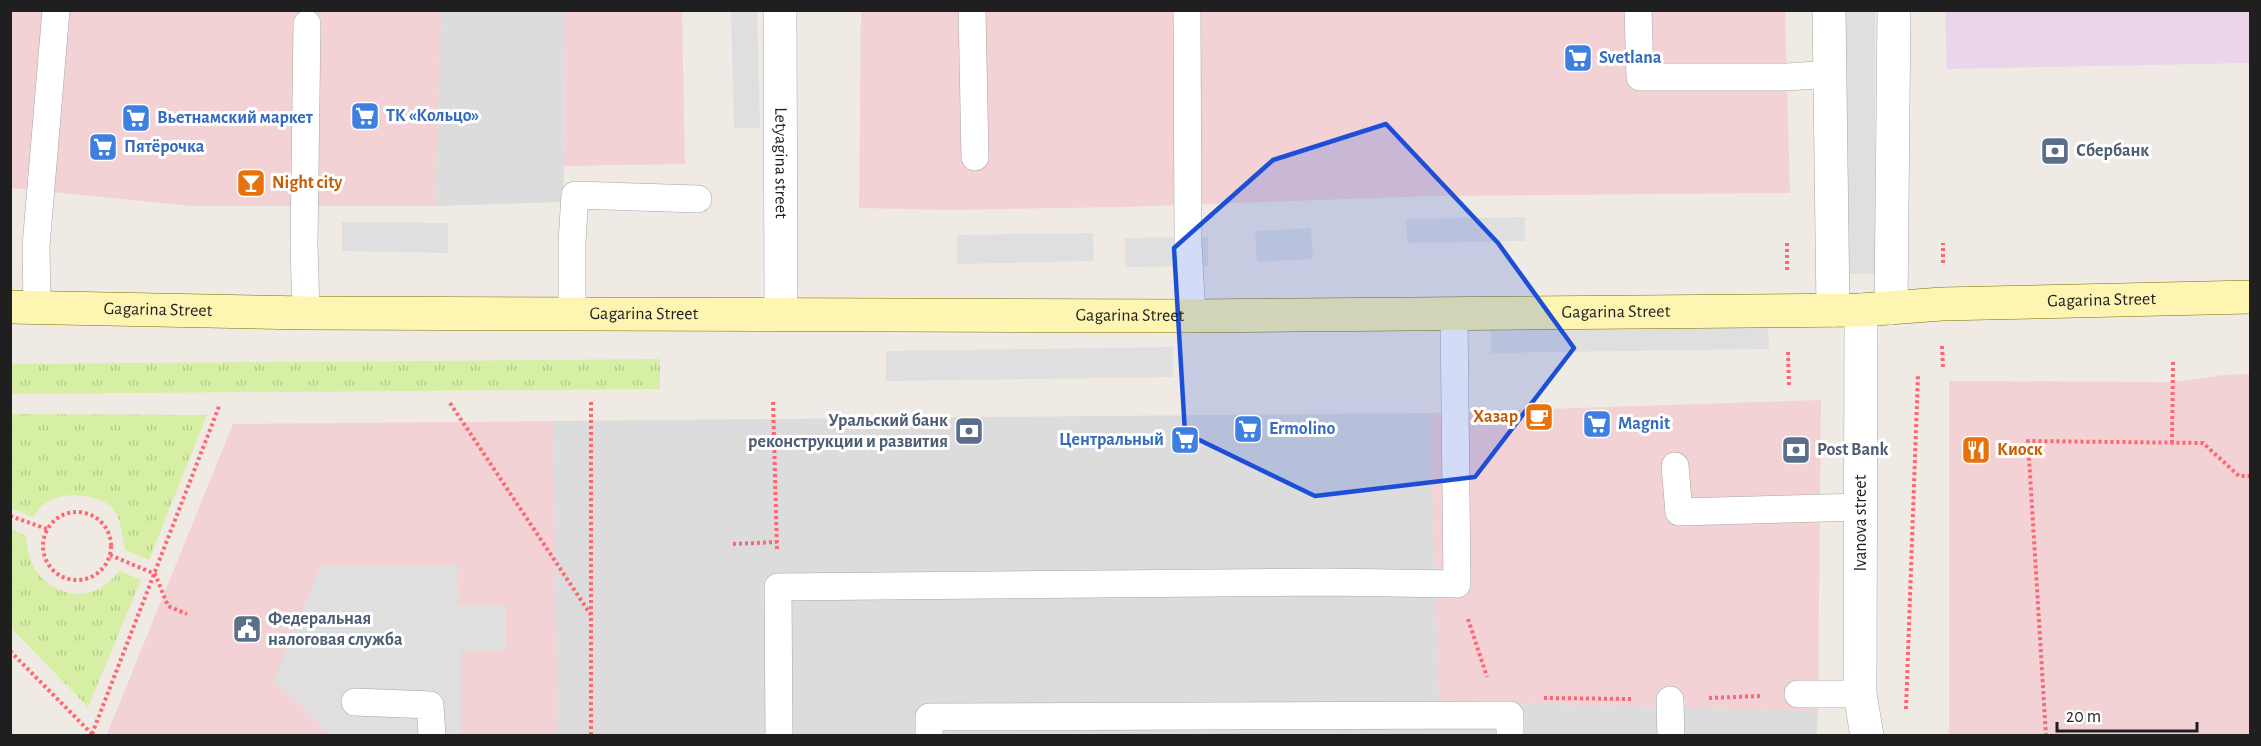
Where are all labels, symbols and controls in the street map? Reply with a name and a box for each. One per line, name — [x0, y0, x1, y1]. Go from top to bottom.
supermarket icon: Svetlana — [1562, 42, 1594, 74]
place label: Svetlana — [1599, 49, 1662, 67]
supermarket icon: ТК «Кольцо» — [349, 100, 381, 132]
supermarket icon: Вьетнамский маркет — [120, 102, 152, 134]
place label: ТК «Кольцо» — [386, 107, 479, 125]
street label: Letyagina street — [771, 107, 790, 219]
place label: Вьетнамский маркет — [157, 109, 314, 127]
supermarket icon: Пятёрочка — [87, 131, 119, 163]
bank icon: Сбербанк — [2039, 135, 2071, 167]
place label: Пятёрочка — [124, 138, 205, 156]
place label: Сбербанк — [2076, 142, 2149, 160]
bar icon: Night city — [235, 167, 267, 199]
place label: Night city — [272, 174, 343, 192]
street label: Gagarina Street — [2047, 290, 2157, 311]
street label: Gagarina Street — [103, 300, 213, 320]
street label: Gagarina Street — [1561, 303, 1671, 322]
street label: Gagarina Street — [589, 305, 699, 323]
street label: Gagarina Street — [1075, 307, 1185, 325]
cafe icon: Хазар — [1523, 401, 1555, 433]
place label: Хазар — [1473, 408, 1518, 426]
supermarket icon: Magnit — [1581, 408, 1613, 440]
place label: Уральский банк реконструкции и развития — [748, 412, 948, 451]
supermarket icon: Ermolino — [1232, 413, 1264, 445]
bank icon: Уральский банк реконструкции и развития — [953, 415, 985, 447]
place label: Magnit — [1618, 415, 1670, 433]
place label: Ermolino — [1269, 420, 1336, 438]
supermarket icon: Центральный — [1169, 424, 1201, 456]
place label: Центральный — [1059, 431, 1164, 449]
bank icon: Post Bank — [1780, 434, 1812, 466]
restaurant icon: Киоск — [1960, 434, 1992, 466]
place label: Post Bank — [1817, 441, 1888, 459]
place label: Киоск — [1997, 441, 2043, 459]
street label: Ivanova street — [1852, 474, 1870, 571]
place label: Федеральная налоговая служба — [268, 610, 403, 649]
public building icon: Федеральная налоговая служба — [231, 613, 263, 645]
scale bar — [2057, 695, 2196, 733]
text: 20 m — [2066, 708, 2101, 726]

